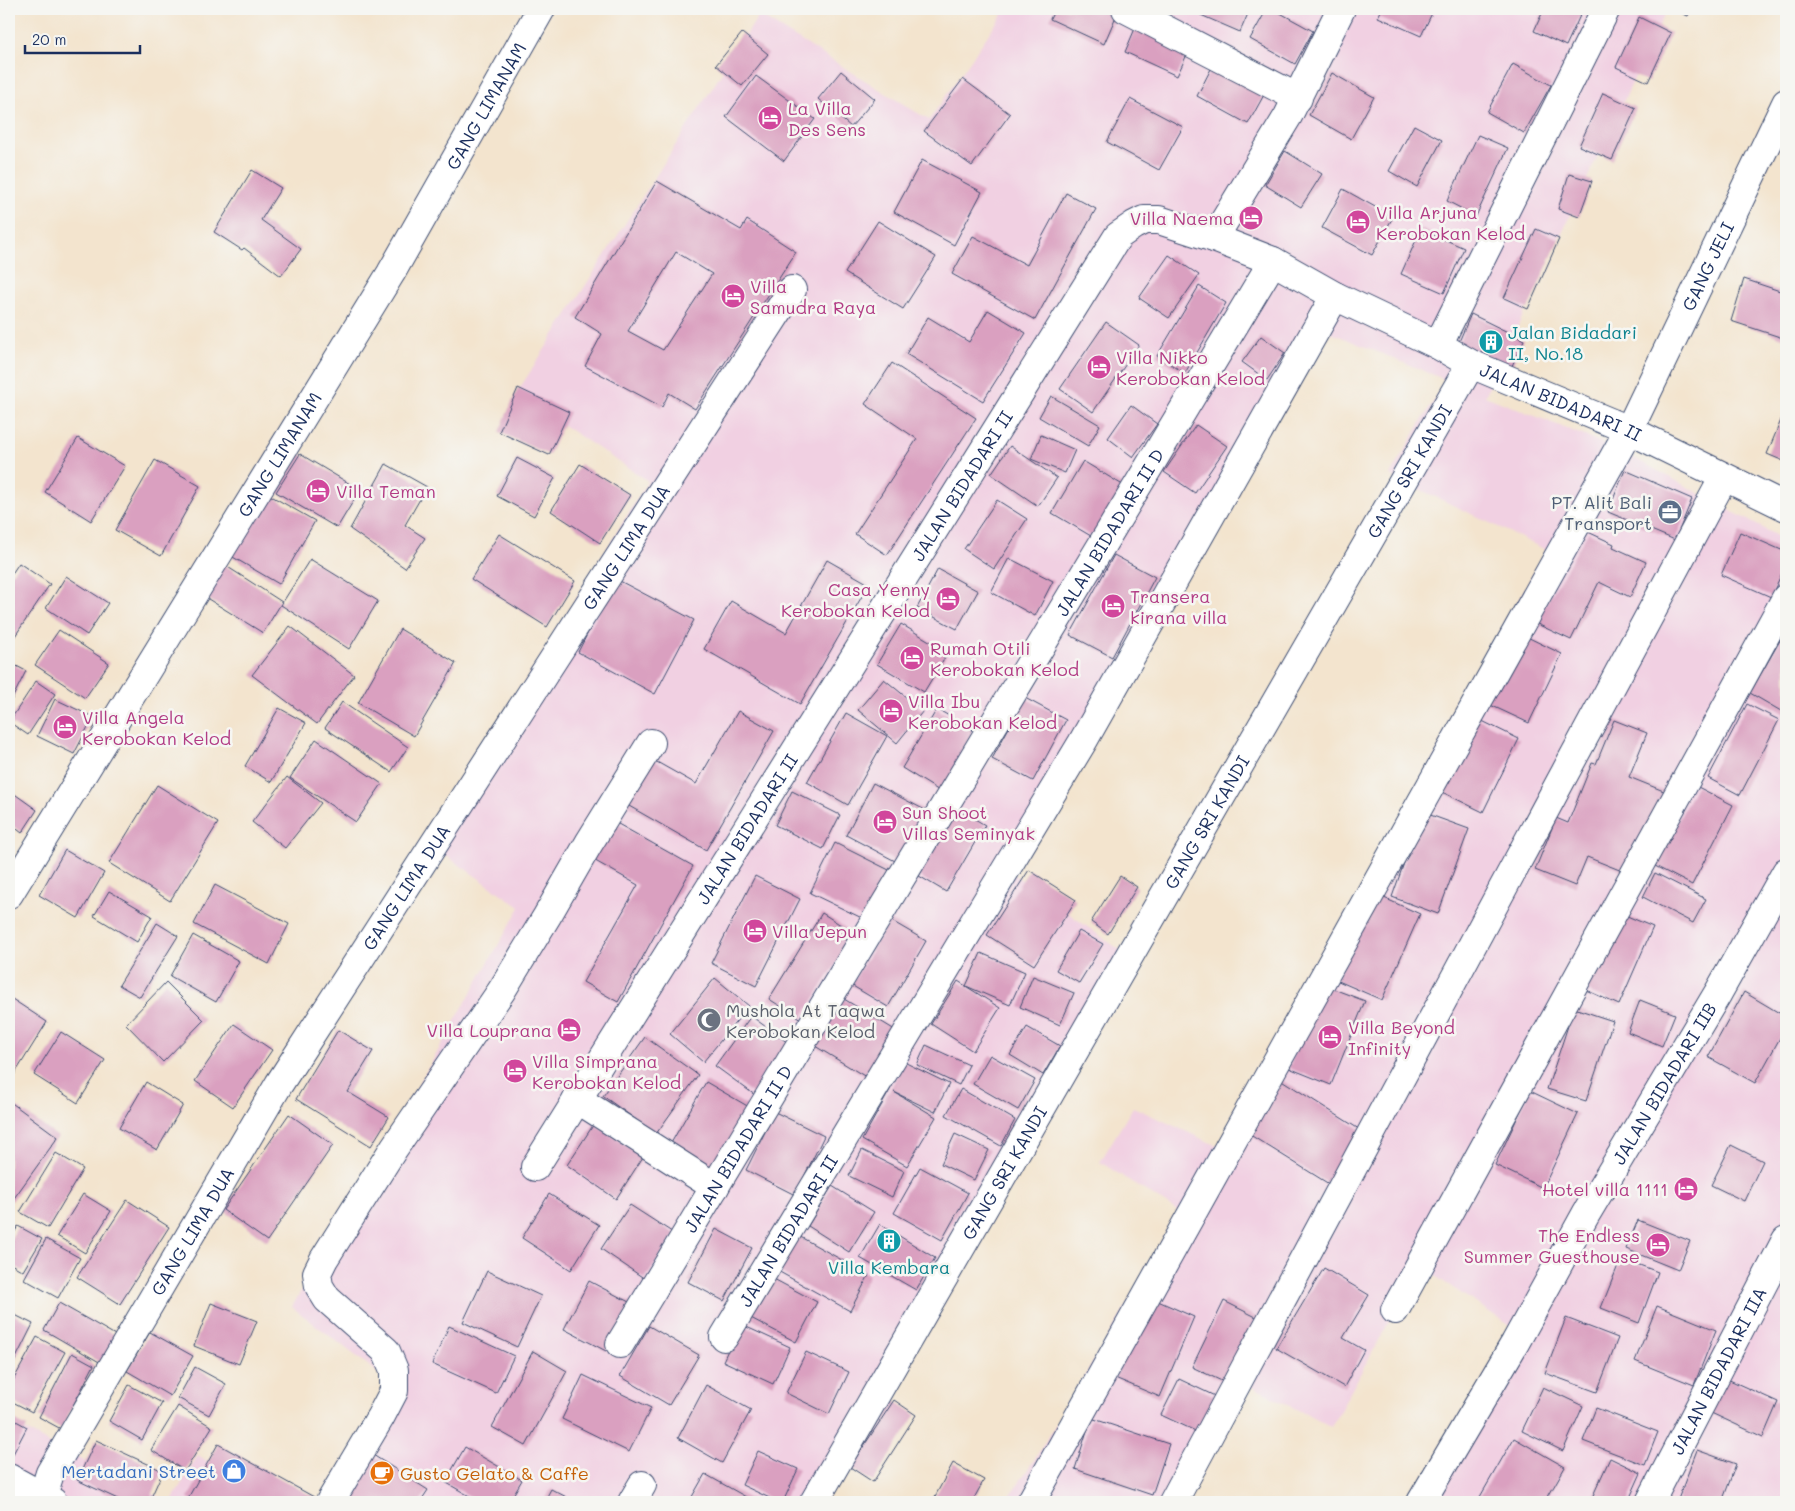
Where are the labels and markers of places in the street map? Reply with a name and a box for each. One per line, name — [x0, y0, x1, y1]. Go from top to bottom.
place label: La Villa Des Sens — [788, 96, 866, 141]
hotel icon: La Villa Des Sens — [757, 105, 783, 131]
place label: Villa Arjuna Kerobokan Kelod — [1376, 200, 1525, 245]
hotel icon: Villa Naema — [1238, 205, 1264, 231]
place label: Villa Naema — [1130, 206, 1234, 230]
hotel icon: Villa Arjuna Kerobokan Kelod — [1345, 209, 1371, 235]
place label: Villa Samudra Raya — [750, 274, 876, 319]
hotel icon: Villa Samudra Raya — [720, 283, 746, 309]
place label: Jalan Bidadari II, No.18 — [1508, 320, 1637, 365]
building icon: Jalan Bidadari II, No.18 — [1478, 329, 1504, 355]
place label: Villa Nikko Kerobokan Kelod — [1116, 345, 1265, 390]
hotel icon: Villa Nikko Kerobokan Kelod — [1086, 354, 1112, 380]
hotel icon: Villa Teman — [305, 478, 331, 504]
place label: Villa Teman — [336, 479, 436, 503]
place label: PT. Alit Bali Transport — [1551, 490, 1652, 535]
office icon: PT. Alit Bali Transport — [1657, 499, 1683, 525]
place label: Casa Yenny Kerobokan Kelod — [781, 577, 930, 622]
place label: Transera kirana villa — [1130, 584, 1228, 629]
hotel icon: Casa Yenny Kerobokan Kelod — [935, 586, 961, 612]
hotel icon: Transera kirana villa — [1100, 593, 1126, 619]
place label: Rumah Otili Kerobokan Kelod — [930, 636, 1079, 681]
hotel icon: Rumah Otili Kerobokan Kelod — [899, 645, 925, 671]
place label: Villa Ibu Kerobokan Kelod — [908, 689, 1057, 734]
hotel icon: Villa Ibu Kerobokan Kelod — [878, 698, 904, 724]
place label: Villa Angela Kerobokan Kelod — [82, 705, 231, 750]
hotel icon: Villa Angela Kerobokan Kelod — [52, 714, 78, 740]
place label: Sun Shoot Villas Seminyak — [902, 800, 1035, 845]
hotel icon: Sun Shoot Villas Seminyak — [872, 809, 898, 835]
hotel icon: Villa Jepun — [742, 918, 768, 944]
place label: Villa Jepun — [772, 919, 867, 943]
place label: Mushola At Taqwa Kerobokan Kelod — [726, 998, 885, 1043]
mosque icon: Mushola At Taqwa Kerobokan Kelod — [696, 1007, 722, 1033]
place label: Villa Beyond Infinity — [1348, 1015, 1455, 1060]
hotel icon: Villa Louprana — [556, 1017, 582, 1043]
place label: Villa Louprana — [426, 1018, 552, 1042]
hotel icon: Villa Beyond Infinity — [1317, 1024, 1343, 1050]
place label: Villa Simprana Kerobokan Kelod — [532, 1049, 681, 1094]
hotel icon: Villa Simprana Kerobokan Kelod — [502, 1058, 528, 1084]
hotel icon: Hotel villa 1111 — [1673, 1176, 1699, 1202]
place label: Hotel villa 1111 — [1542, 1177, 1668, 1201]
place label: The Endless Summer Guesthouse — [1464, 1223, 1640, 1268]
building icon: Villa Kembara — [876, 1228, 902, 1254]
hotel icon: The Endless Summer Guesthouse — [1645, 1232, 1671, 1258]
place label: Villa Kembara — [828, 1255, 950, 1279]
shop icon: Mertadani Street — [221, 1458, 247, 1484]
place label: Mertadani Street — [61, 1459, 216, 1483]
cafe icon: Gusto Gelato & Caffe — [369, 1460, 395, 1486]
place label: Gusto Gelato & Caffe — [400, 1461, 589, 1485]

